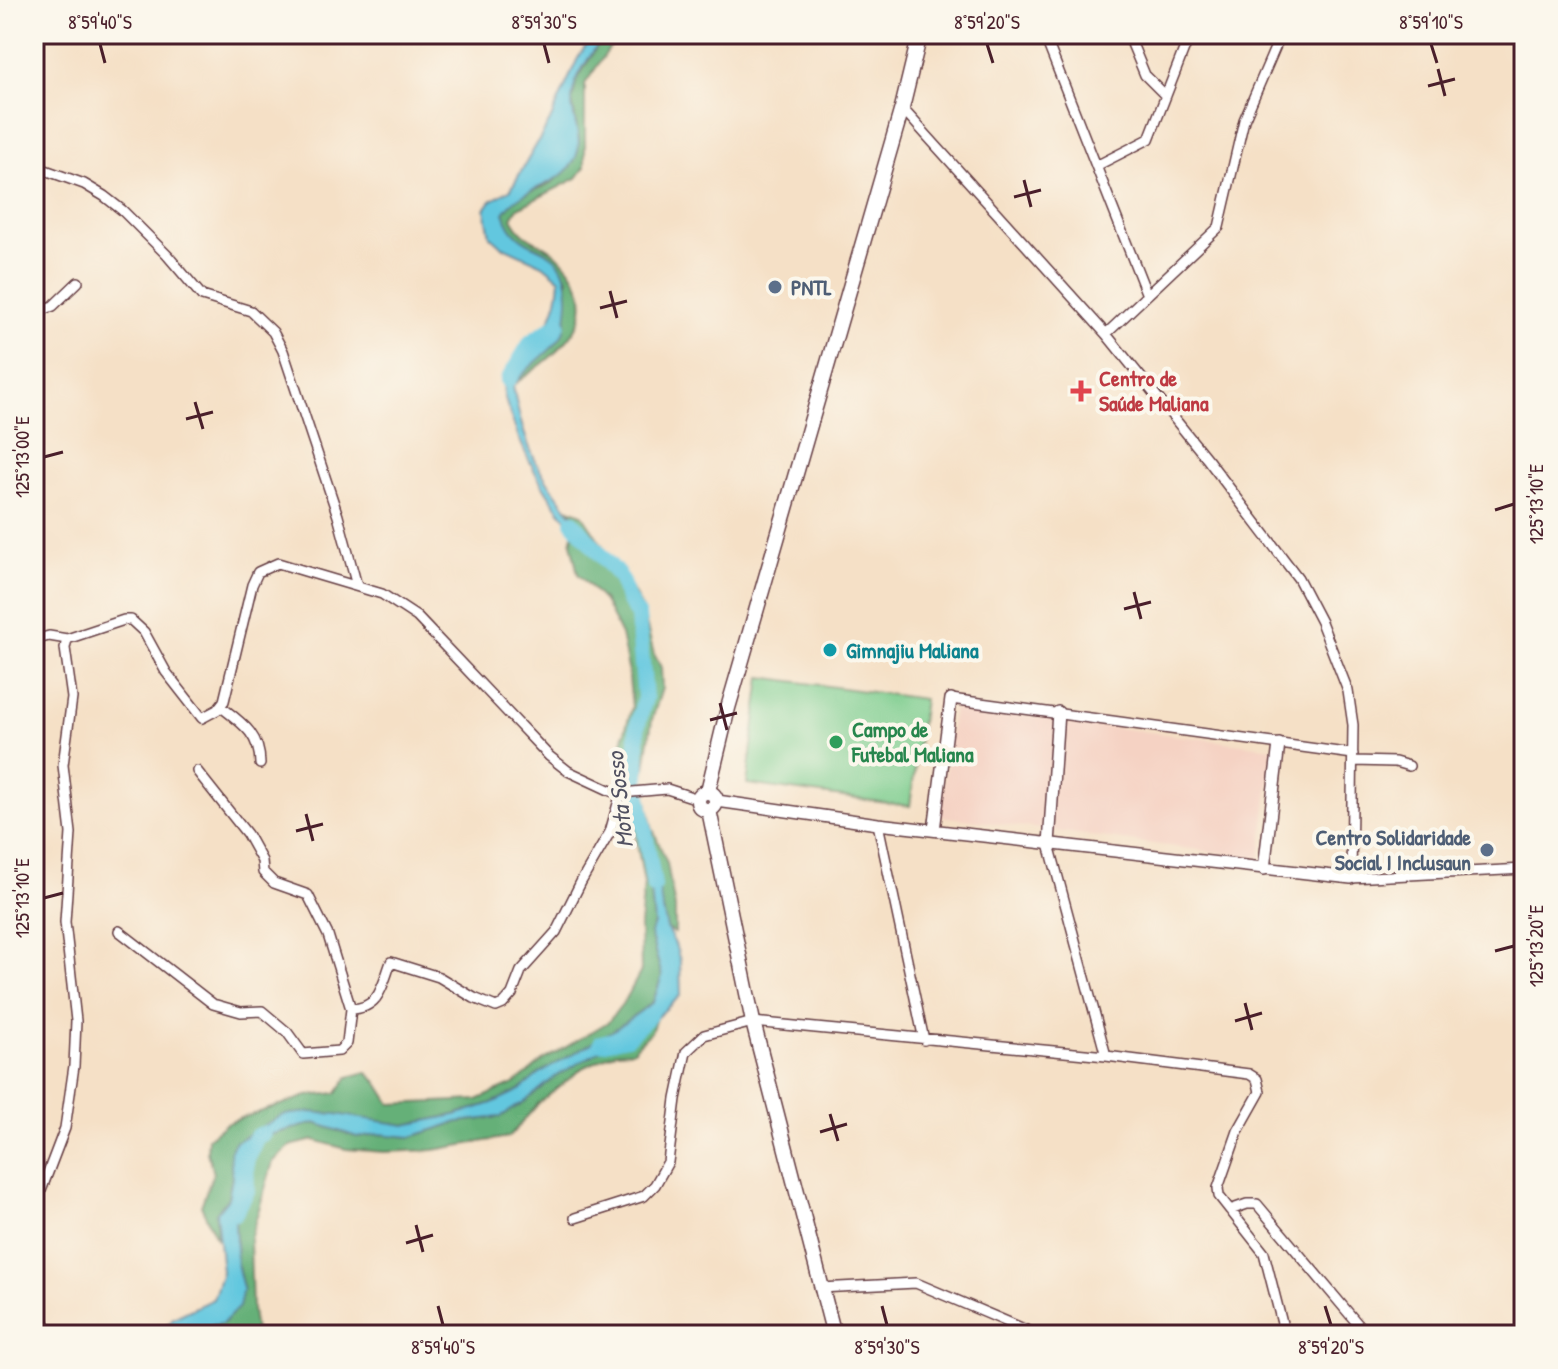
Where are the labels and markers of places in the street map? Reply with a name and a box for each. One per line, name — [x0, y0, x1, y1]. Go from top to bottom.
place label: PNTL — [791, 272, 832, 302]
marker: PNTL — [766, 278, 784, 296]
place label: Centro de Saúde Maliana — [1099, 363, 1209, 418]
marker: Centro de Saúde Maliana — [1070, 380, 1092, 402]
place label: Gimnajiu Maliana — [846, 635, 979, 665]
marker: Gimnajiu Maliana — [821, 641, 839, 659]
place label: Campo de Futebal Maliana — [851, 714, 974, 769]
marker: Campo de Futebal Maliana — [827, 733, 845, 751]
place label: Centro Solidaridade Social I Inclusaun — [1315, 822, 1471, 877]
marker: Centro Solidaridade Social I Inclusaun — [1478, 841, 1496, 859]

